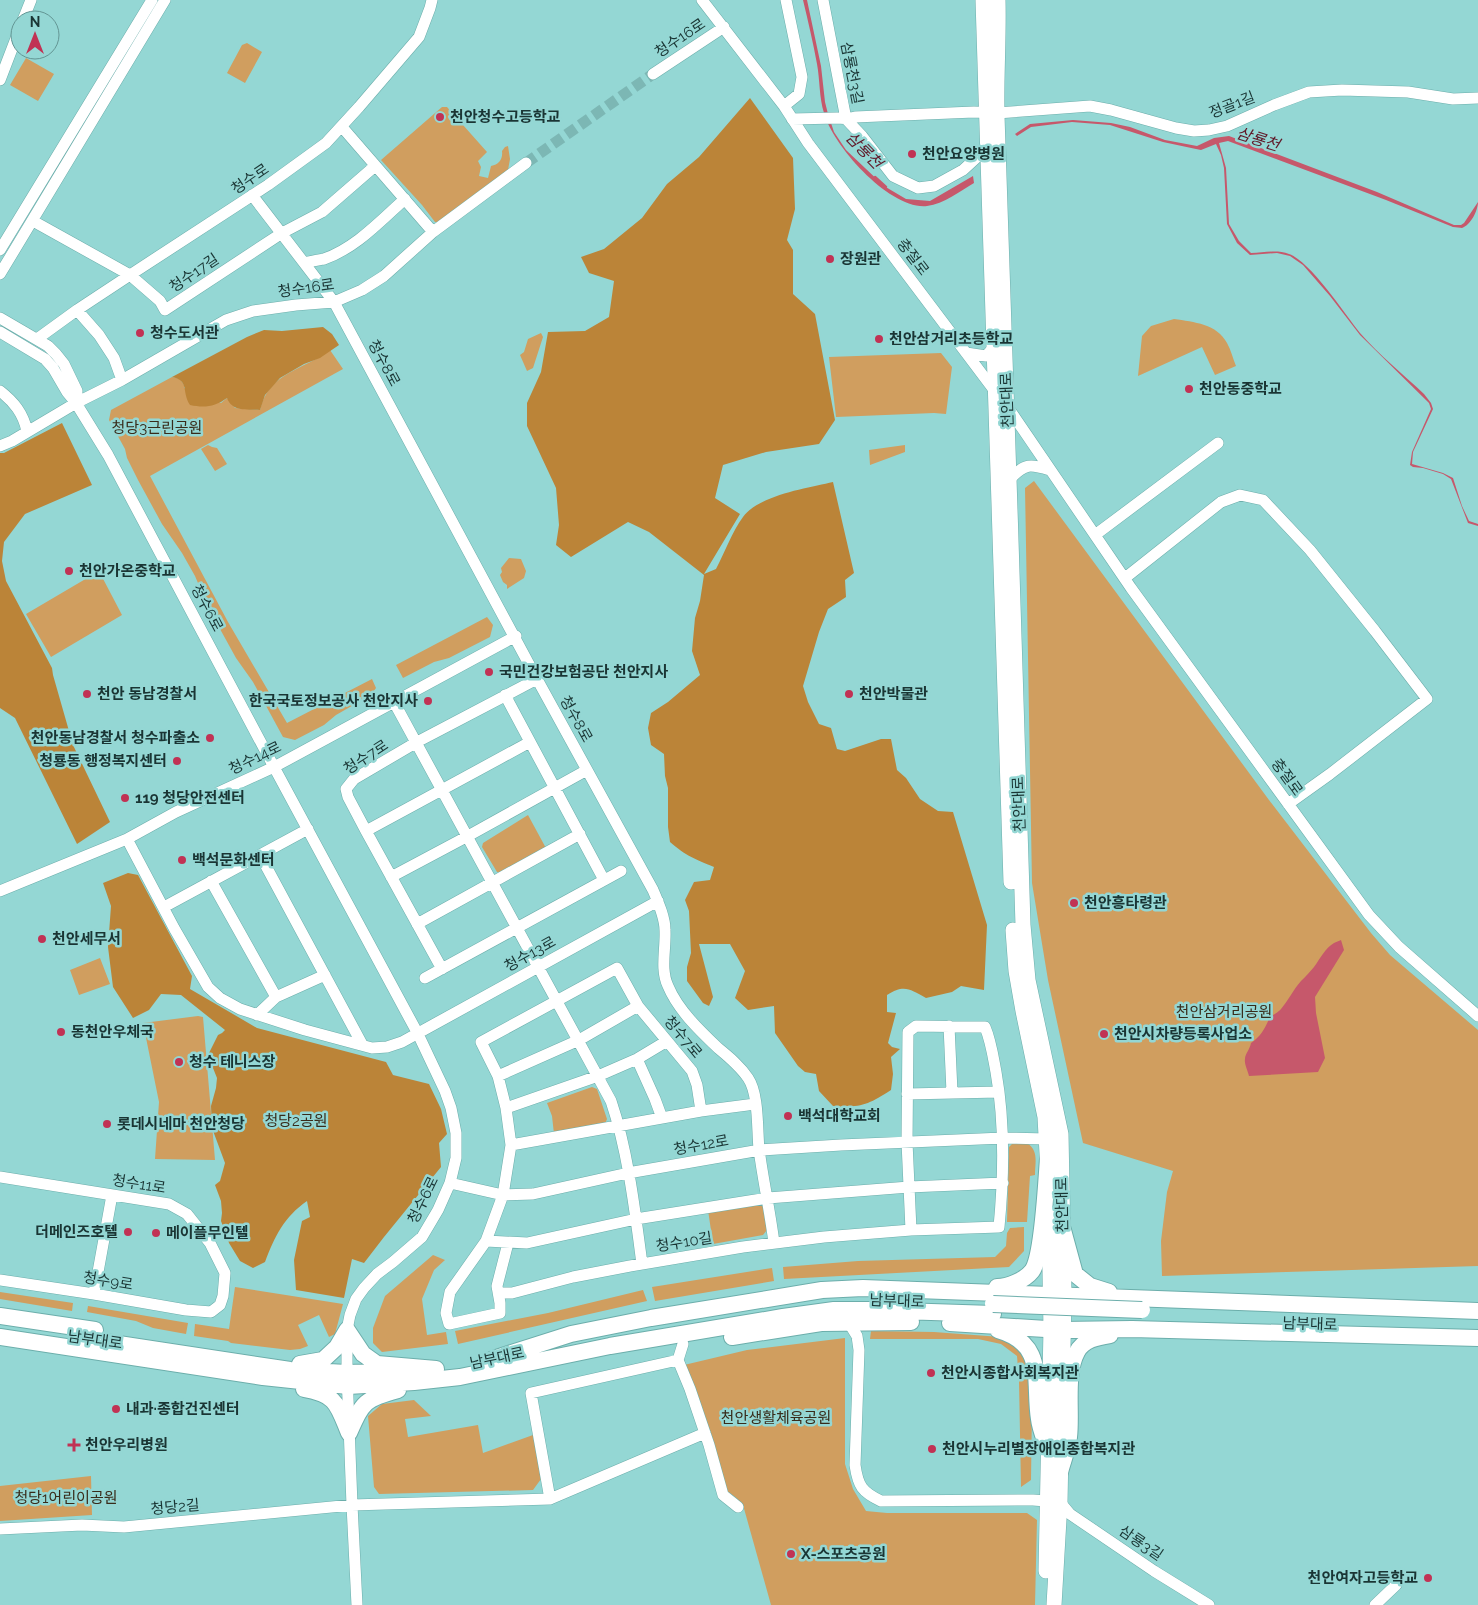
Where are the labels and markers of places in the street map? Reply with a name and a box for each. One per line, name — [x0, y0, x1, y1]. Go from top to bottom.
place label: 천안청수고등학교 — [450, 108, 561, 126]
marker: 천안청수고등학교 — [434, 111, 446, 123]
place label: 천안요양병원 — [922, 145, 1005, 163]
marker: 천안요양병원 — [906, 148, 918, 160]
place label: 장원관 — [840, 250, 882, 268]
marker: 장원관 — [824, 253, 836, 265]
place label: 청수도서관 — [150, 324, 219, 342]
marker: 청수도서관 — [134, 327, 146, 339]
place label: 천안삼거리초등학교 — [889, 330, 1013, 348]
marker: 천안삼거리초등학교 — [873, 333, 885, 345]
place label: 천안동중학교 — [1199, 380, 1282, 398]
marker: 천안동중학교 — [1183, 383, 1195, 395]
place label: 천안가온중학교 — [79, 562, 176, 580]
marker: 천안가온중학교 — [63, 565, 75, 577]
place label: 국민건강보험공단 천안지사 — [499, 663, 668, 681]
marker: 국민건강보험공단 천안지사 — [483, 666, 495, 678]
place label: 천안 동남경찰서 — [97, 685, 197, 703]
place label: 천안박물관 — [859, 685, 928, 703]
marker: 천안 동남경찰서 — [81, 688, 93, 700]
marker: 천안박물관 — [843, 688, 855, 700]
place label: 한국국토정보공사 천안지사 — [249, 692, 418, 710]
marker: 한국국토정보공사 천안지사 — [422, 695, 434, 707]
place label: 천안동남경찰서 청수파출소 — [31, 729, 200, 747]
marker: 천안동남경찰서 청수파출소 — [204, 732, 216, 744]
place label: 청룡동 행정복지센터 — [39, 752, 167, 770]
marker: 청룡동 행정복지센터 — [171, 755, 183, 767]
place label: 119 청당안전센터 — [135, 789, 245, 807]
marker: 119 청당안전센터 — [119, 792, 131, 804]
place label: 백석문화센터 — [192, 851, 275, 869]
marker: 백석문화센터 — [176, 854, 188, 866]
place label: 천안흥타령관 — [1084, 894, 1167, 912]
marker: 천안흥타령관 — [1068, 897, 1080, 909]
place label: 천안세무서 — [52, 930, 121, 948]
marker: 천안세무서 — [36, 933, 48, 945]
place label: 동천안우체국 — [71, 1023, 154, 1041]
place label: 천안시차량등록사업소 — [1114, 1025, 1252, 1043]
marker: 동천안우체국 — [55, 1026, 67, 1038]
marker: 천안시차량등록사업소 — [1098, 1028, 1110, 1040]
place label: 청수 테니스장 — [189, 1053, 276, 1071]
marker: 청수 테니스장 — [173, 1056, 185, 1068]
place label: 백석대학교회 — [798, 1107, 881, 1125]
marker: 백석대학교회 — [782, 1110, 794, 1122]
place label: 롯데시네마 천안청당 — [117, 1115, 245, 1133]
marker: 롯데시네마 천안청당 — [101, 1118, 113, 1130]
place label: 더메인즈호텔 — [35, 1223, 118, 1241]
place label: 메이플무인텔 — [166, 1224, 249, 1242]
marker: 더메인즈호텔 — [122, 1226, 134, 1238]
marker: 메이플무인텔 — [150, 1227, 162, 1239]
place label: 천안시종합사회복지관 — [941, 1364, 1079, 1382]
marker: 천안시종합사회복지관 — [925, 1367, 937, 1379]
place label: 내과·종합건진센터 — [126, 1400, 240, 1418]
marker: 내과·종합건진센터 — [110, 1403, 122, 1415]
place label: 천안우리병원 — [85, 1436, 168, 1454]
marker: 천안우리병원 — [67, 1438, 81, 1452]
place label: 천안시누리별장애인종합복지관 — [942, 1440, 1135, 1458]
marker: 천안시누리별장애인종합복지관 — [926, 1443, 938, 1455]
place label: X-스포츠공원 — [800, 1545, 886, 1563]
marker: X-스포츠공원 — [785, 1548, 797, 1560]
place label: 천안여자고등학교 — [1308, 1569, 1418, 1587]
marker: 천안여자고등학교 — [1422, 1572, 1434, 1584]

